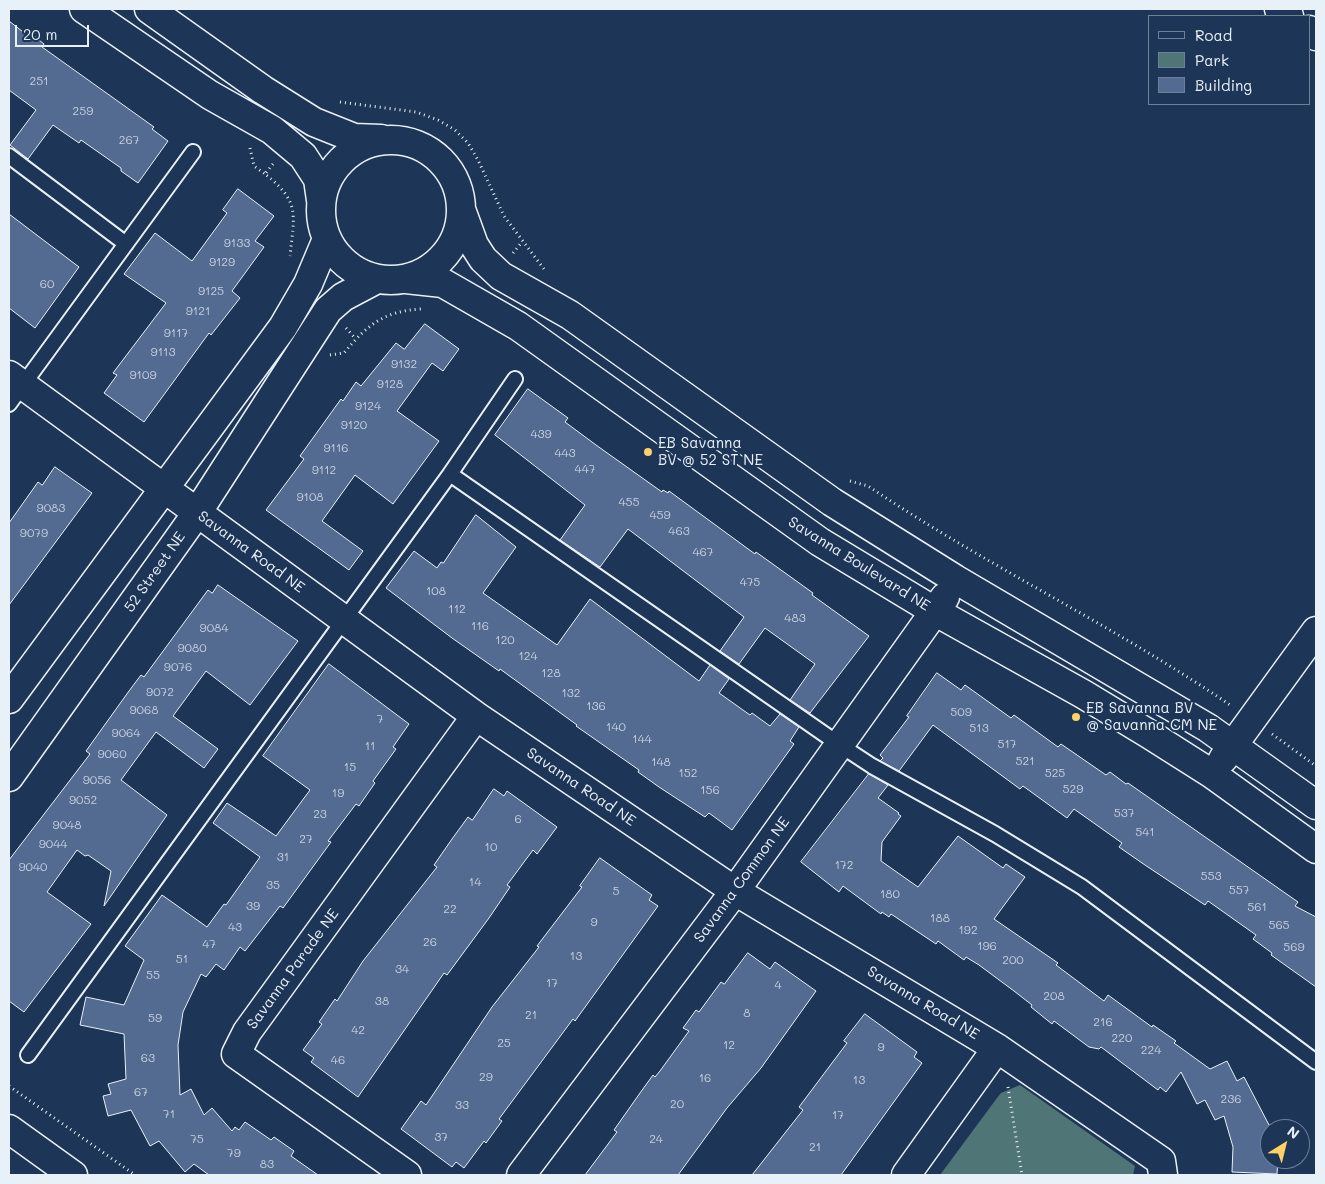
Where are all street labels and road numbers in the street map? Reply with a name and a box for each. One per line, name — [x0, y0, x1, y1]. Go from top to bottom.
street label: Savanna Road NE — [194, 507, 308, 597]
street label: Savanna Boulevard NE — [785, 513, 933, 615]
street label: 52 Street NE — [121, 528, 189, 616]
street label: Savanna Road NE — [523, 744, 639, 830]
street label: Savanna Common NE — [690, 814, 794, 946]
street label: Savanna Parade NE — [243, 905, 343, 1033]
street label: Savanna Road NE — [864, 962, 982, 1044]

